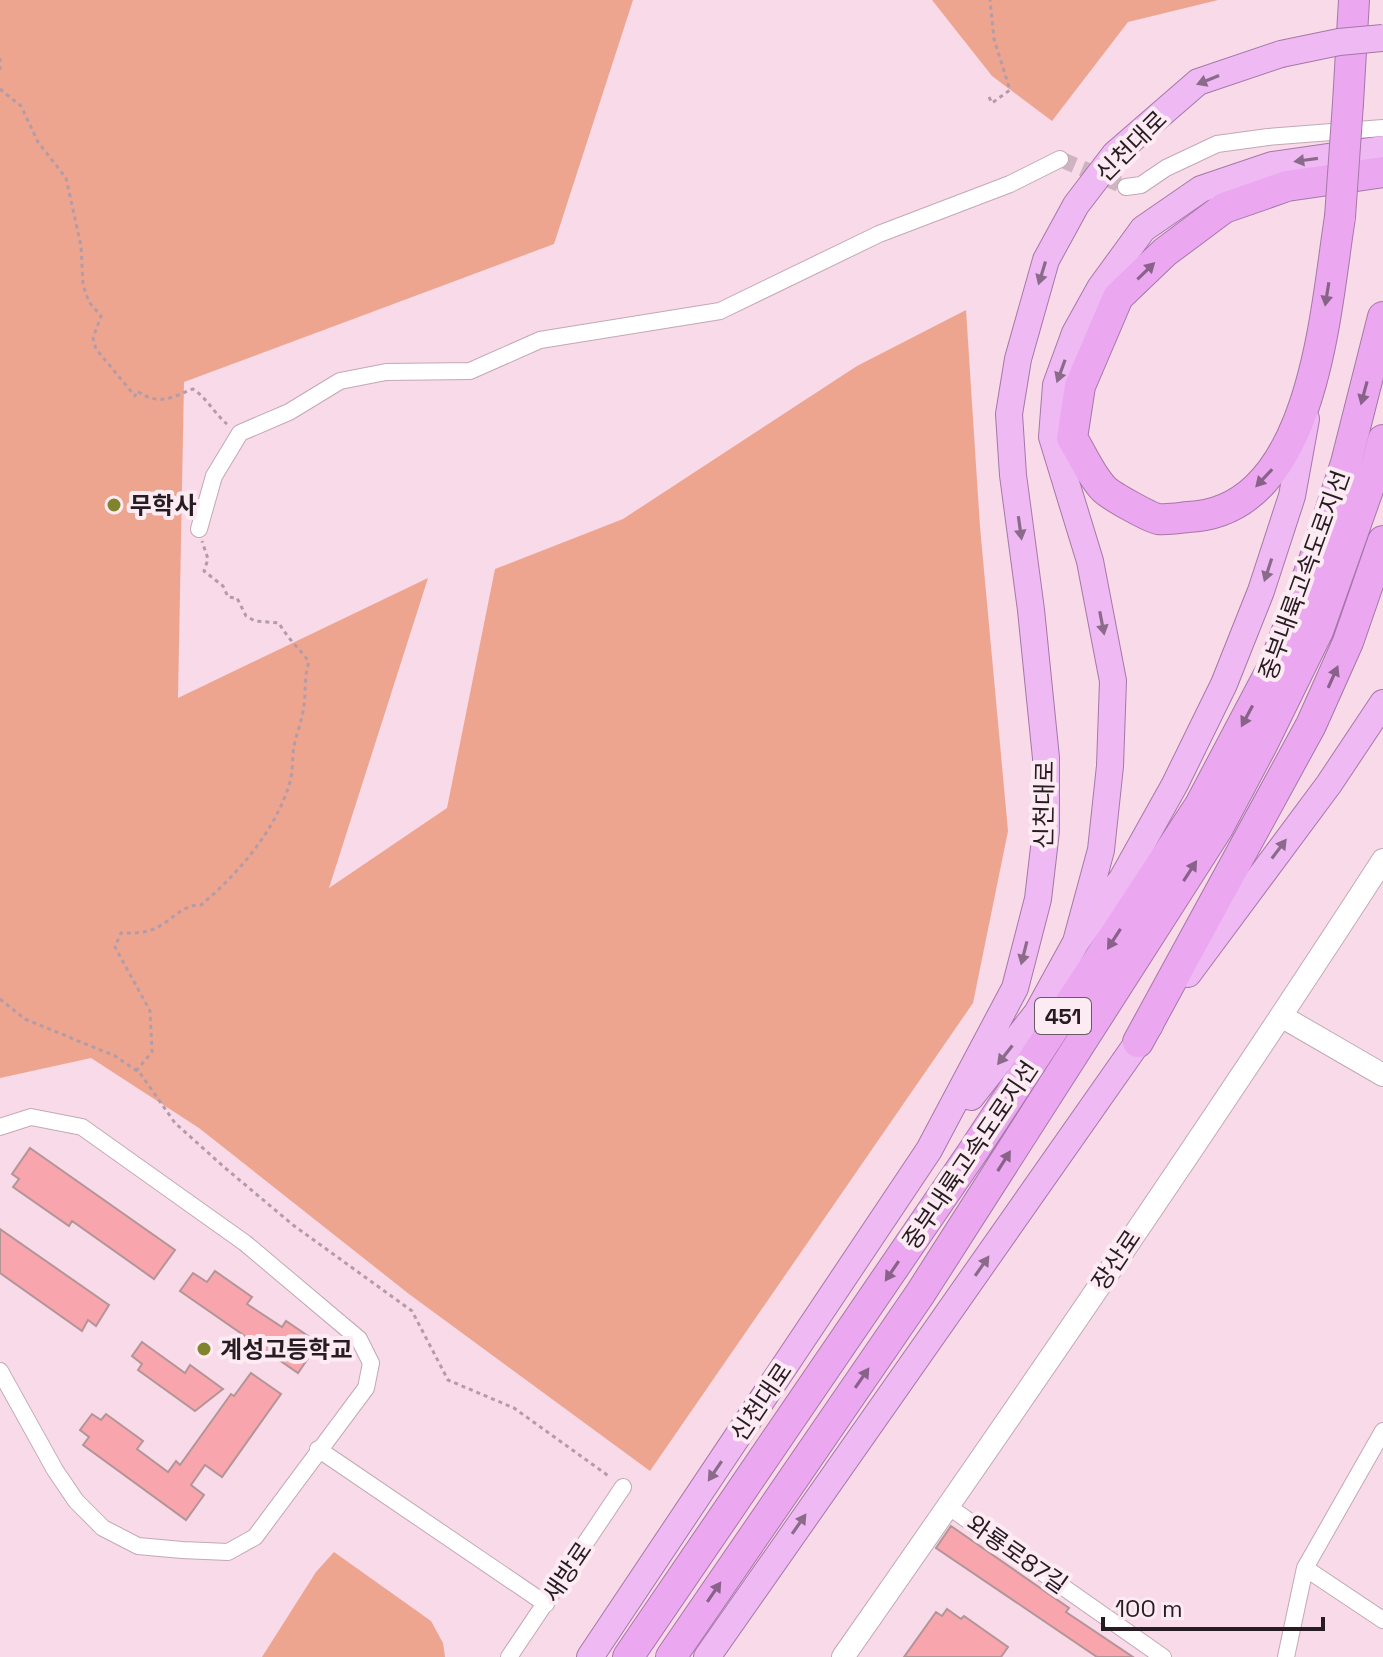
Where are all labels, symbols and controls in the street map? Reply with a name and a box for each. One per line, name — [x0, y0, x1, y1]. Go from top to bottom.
one-way arrow — [1196, 74, 1220, 87]
street label: 신천대로 — [1089, 104, 1173, 188]
one-way arrow — [1293, 154, 1318, 167]
one-way arrow — [1035, 261, 1048, 285]
one-way arrow — [1136, 262, 1155, 280]
one-way arrow — [1320, 282, 1333, 307]
one-way arrow — [1054, 359, 1067, 383]
one-way arrow — [1358, 381, 1370, 406]
street label: 중부내륙고속도로지선 — [1252, 466, 1356, 684]
one-way arrow — [1256, 469, 1274, 488]
place label: 무학사 — [130, 490, 196, 521]
marker: 무학사 — [105, 496, 123, 514]
one-way arrow — [1014, 516, 1027, 541]
one-way arrow — [1262, 558, 1274, 582]
one-way arrow — [1096, 610, 1109, 635]
one-way arrow — [1326, 665, 1340, 689]
one-way arrow — [1241, 704, 1254, 727]
street label: 신천대로 — [1028, 761, 1060, 849]
one-way arrow — [1270, 839, 1286, 859]
one-way arrow — [1183, 860, 1197, 882]
one-way arrow — [1107, 928, 1122, 949]
one-way arrow — [1018, 940, 1030, 965]
road number: 451 — [1035, 998, 1091, 1034]
one-way arrow — [997, 1045, 1013, 1065]
street label: 중부내륙고속도로지선 — [895, 1055, 1045, 1255]
one-way arrow — [997, 1150, 1011, 1172]
street label: 장산로 — [1085, 1224, 1147, 1296]
one-way arrow — [974, 1256, 989, 1277]
one-way arrow — [885, 1261, 900, 1282]
place label: 계성고등학교 — [220, 1334, 352, 1365]
marker: 계성고등학교 — [195, 1340, 213, 1358]
street label: 신천대로 — [723, 1357, 799, 1447]
one-way arrow — [854, 1367, 869, 1388]
one-way arrow — [707, 1461, 722, 1482]
street label: 와룡로87길 — [960, 1508, 1074, 1600]
one-way arrow — [791, 1514, 807, 1535]
street label: 새방로 — [536, 1536, 598, 1608]
scale bar — [1103, 1581, 1323, 1631]
one-way arrow — [707, 1582, 722, 1603]
text: 100 m — [1115, 1593, 1183, 1624]

